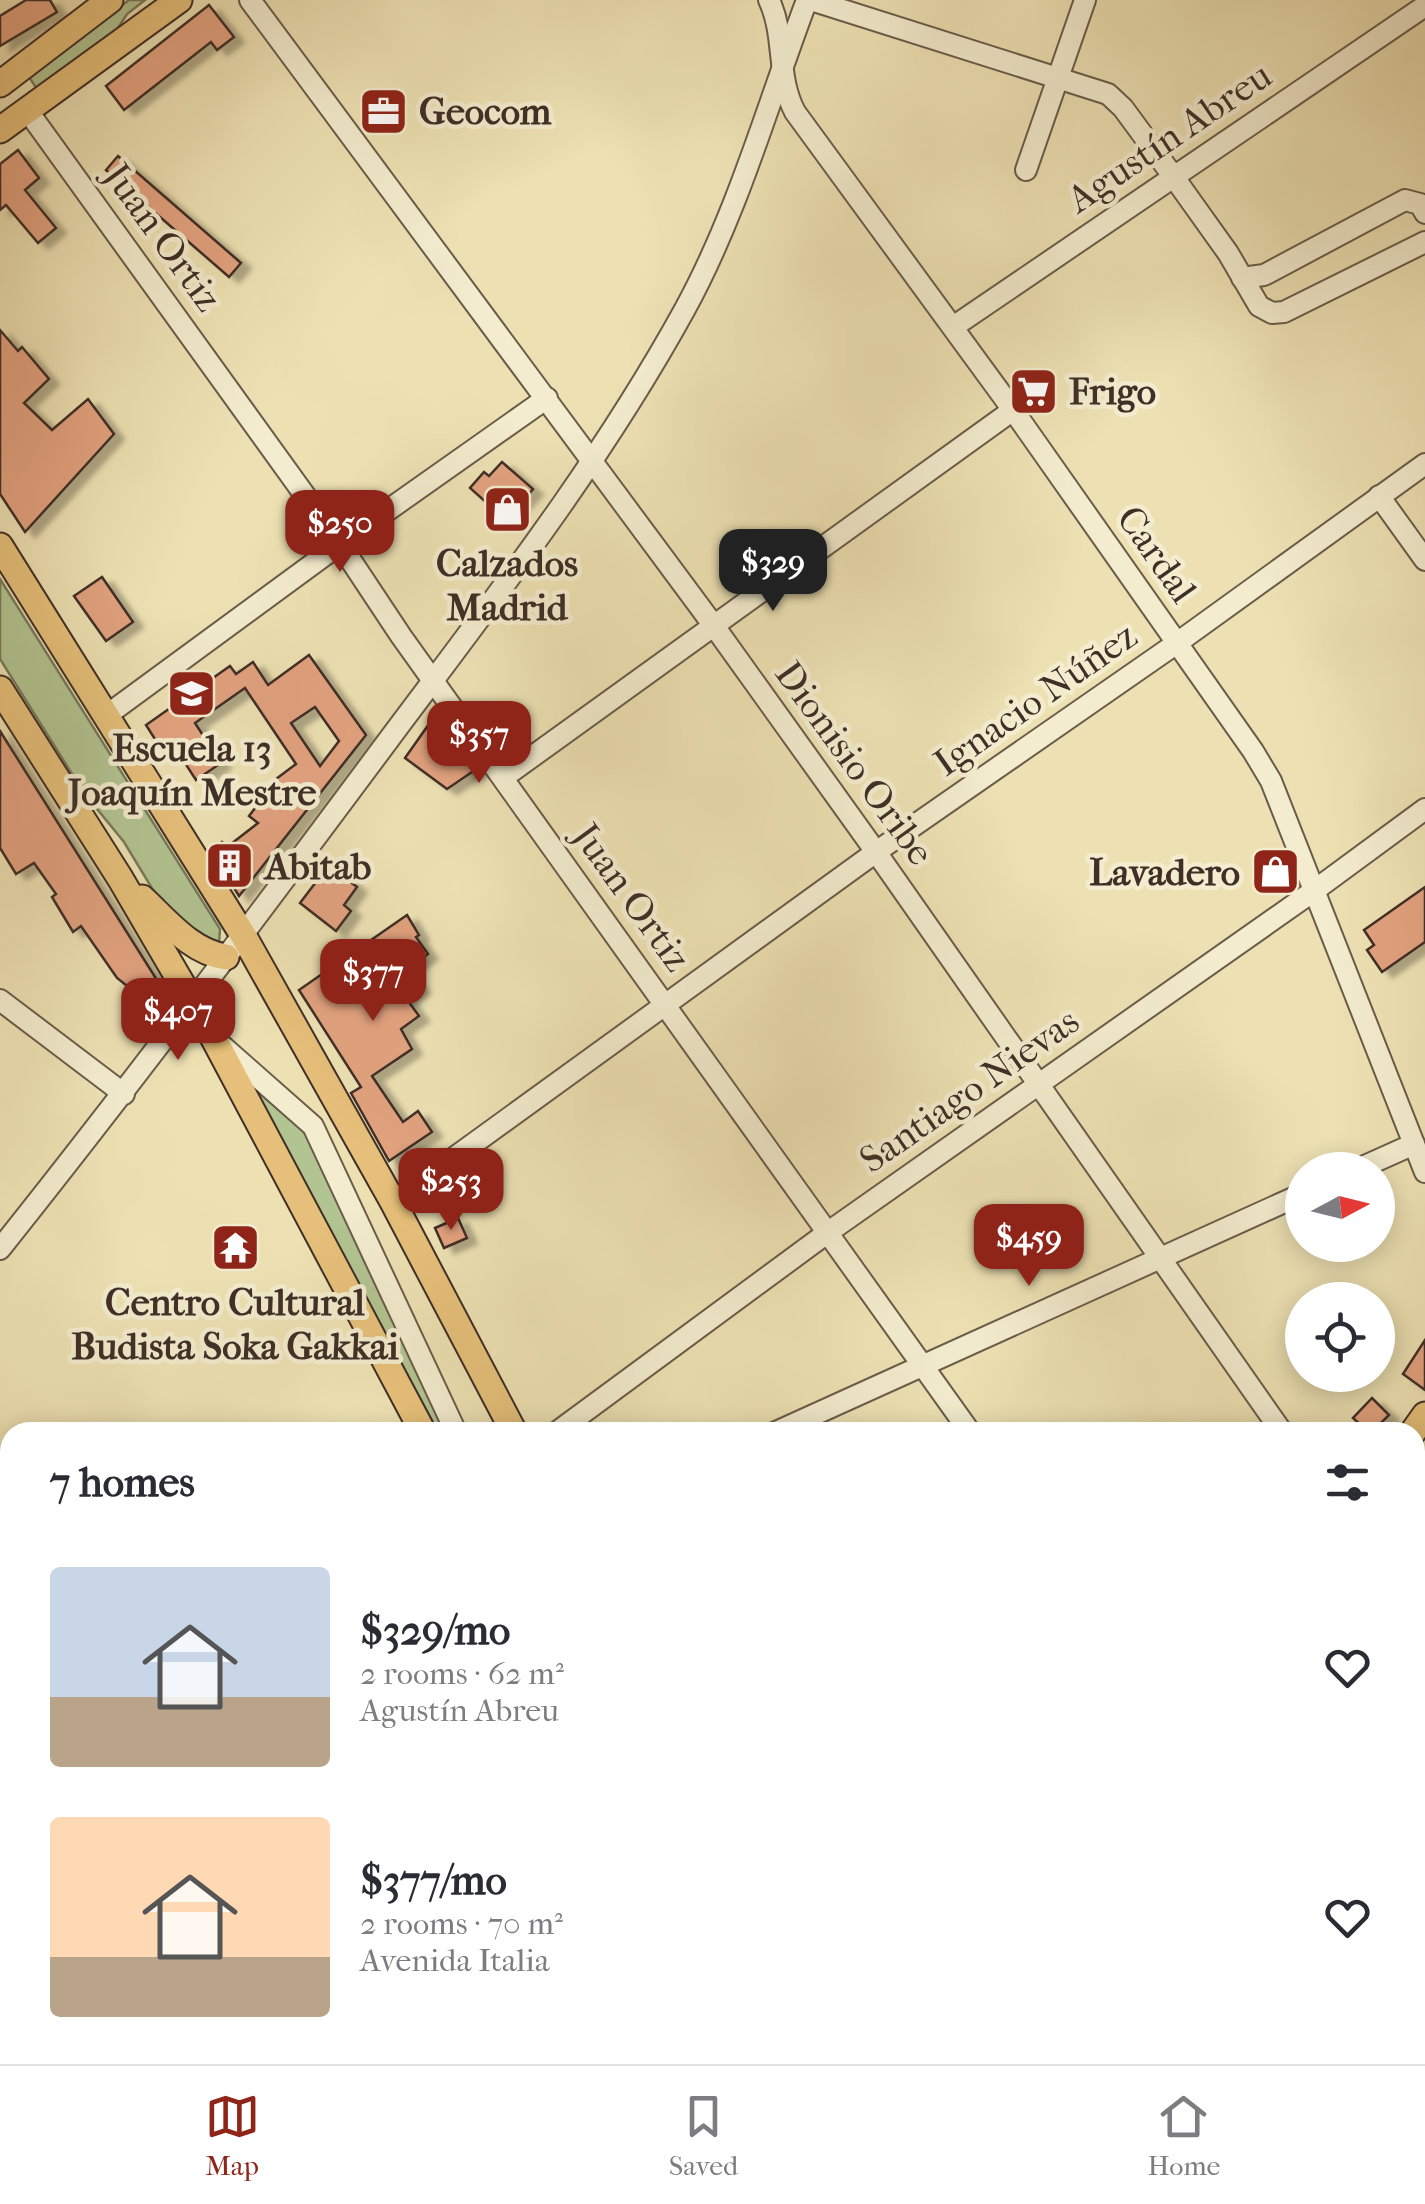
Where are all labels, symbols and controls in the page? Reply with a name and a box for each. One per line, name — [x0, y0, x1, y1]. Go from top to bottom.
street label: Agustín Abreu — [1057, 53, 1280, 223]
office icon: Geocom — [358, 85, 410, 137]
place label: Geocom — [419, 89, 552, 134]
street label: Juan Ortiz — [92, 152, 231, 320]
supermarket icon: Frigo — [1008, 365, 1060, 417]
place label: Frigo — [1069, 369, 1156, 414]
shop icon: Calzados Madrid — [481, 483, 533, 535]
pin: $250 — [281, 490, 399, 575]
street label: Cardal — [1107, 497, 1206, 611]
text: $250 — [307, 504, 373, 541]
pin: $329 — [714, 529, 832, 614]
place label: Calzados Madrid — [436, 541, 578, 630]
text: $329 — [741, 543, 805, 580]
street label: Ignacio Núñez — [925, 613, 1145, 786]
street label: Dionisio Oribe — [766, 653, 943, 874]
school or university icon: Escuela 13 Joaquín Mestre — [166, 668, 218, 720]
pin: $357 — [420, 701, 538, 786]
text: $357 — [449, 715, 509, 752]
place label: Escuela 13 Joaquín Mestre — [65, 726, 316, 815]
street label: Juan Ortiz — [561, 812, 700, 980]
building icon: Abitab — [204, 840, 256, 892]
place label: Abitab — [263, 844, 371, 889]
shop icon: Lavadero — [1249, 846, 1301, 898]
place label: Lavadero — [1089, 850, 1240, 895]
pin: $377 — [314, 939, 432, 1024]
text: $377 — [342, 953, 404, 990]
pin: $407 — [119, 978, 237, 1063]
text: $407 — [143, 992, 213, 1029]
street label: Santiago Nievas — [851, 998, 1087, 1183]
pin: $253 — [392, 1148, 510, 1233]
north arrow — [1285, 1152, 1395, 1262]
map controls — [1285, 1152, 1395, 1392]
text: $253 — [420, 1162, 482, 1199]
pin: $459 — [970, 1204, 1088, 1289]
text: $459 — [996, 1218, 1062, 1255]
temple icon: Centro Cultural Budista Soka Gakkai — [209, 1222, 261, 1274]
place label: Centro Cultural Budista Soka Gakkai — [71, 1280, 399, 1369]
button: locate — [1285, 1282, 1395, 1392]
icon: filters — [1320, 1455, 1375, 1510]
text: 7 homes — [50, 1458, 195, 1507]
text: $329/mo — [360, 1606, 510, 1655]
icon: home — [130, 1607, 250, 1727]
icon: heart — [1320, 1640, 1375, 1695]
text: 2 rooms · 62 m² — [360, 1655, 564, 1692]
text: Agustín Abreu — [360, 1692, 559, 1729]
text: $377/mo — [360, 1856, 507, 1905]
icon: home — [130, 1857, 250, 1977]
icon: heart — [1320, 1890, 1375, 1945]
text: 2 rooms · 70 m² — [360, 1905, 563, 1942]
text: Avenida Italia — [360, 1942, 550, 1979]
tab: Map — [205, 2089, 260, 2182]
tab: Saved — [669, 2089, 738, 2182]
tab: Home — [1148, 2089, 1220, 2182]

